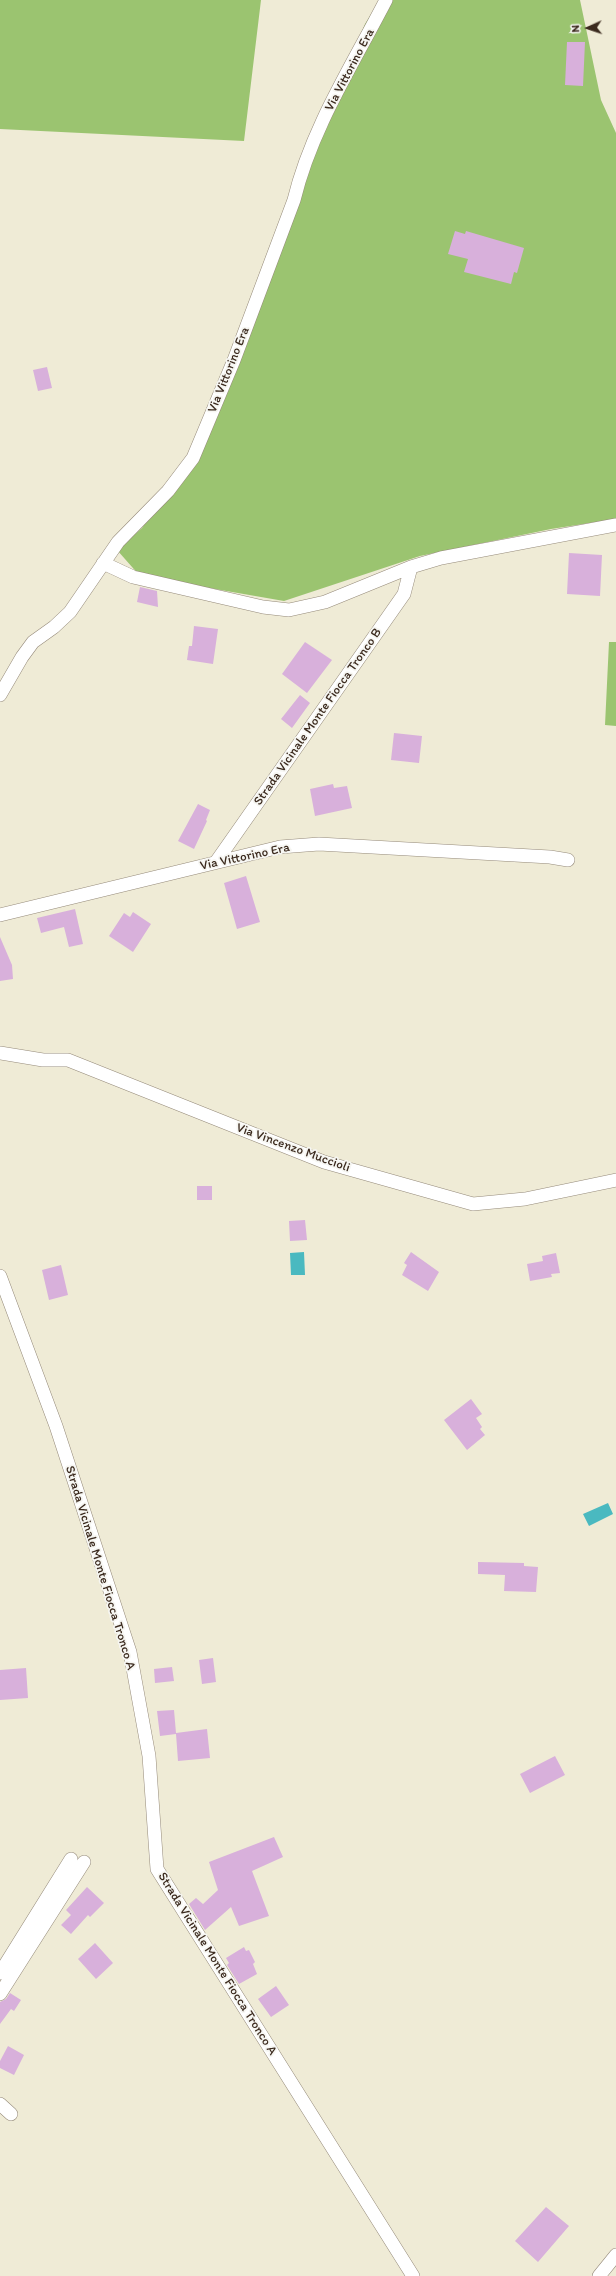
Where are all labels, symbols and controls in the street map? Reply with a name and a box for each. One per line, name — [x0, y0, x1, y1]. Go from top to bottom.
north arrow — [568, 8, 608, 48]
text: N — [569, 25, 582, 33]
street label: Via Vittorino Era — [322, 26, 378, 114]
street label: Via Vittorino Era — [205, 325, 253, 415]
street label: Strada Vicinale Monte Fiocca Tronco B — [251, 625, 385, 809]
street label: Via Vittorino Era — [199, 840, 291, 874]
street label: Via Vincenzo Muccioli — [234, 1120, 352, 1176]
street label: Strada Vicinale Monte Fiocca Tronco A — [61, 1464, 139, 1672]
street label: Strada Vicinale Monte Fiocca Tronco A — [154, 1870, 280, 2058]

